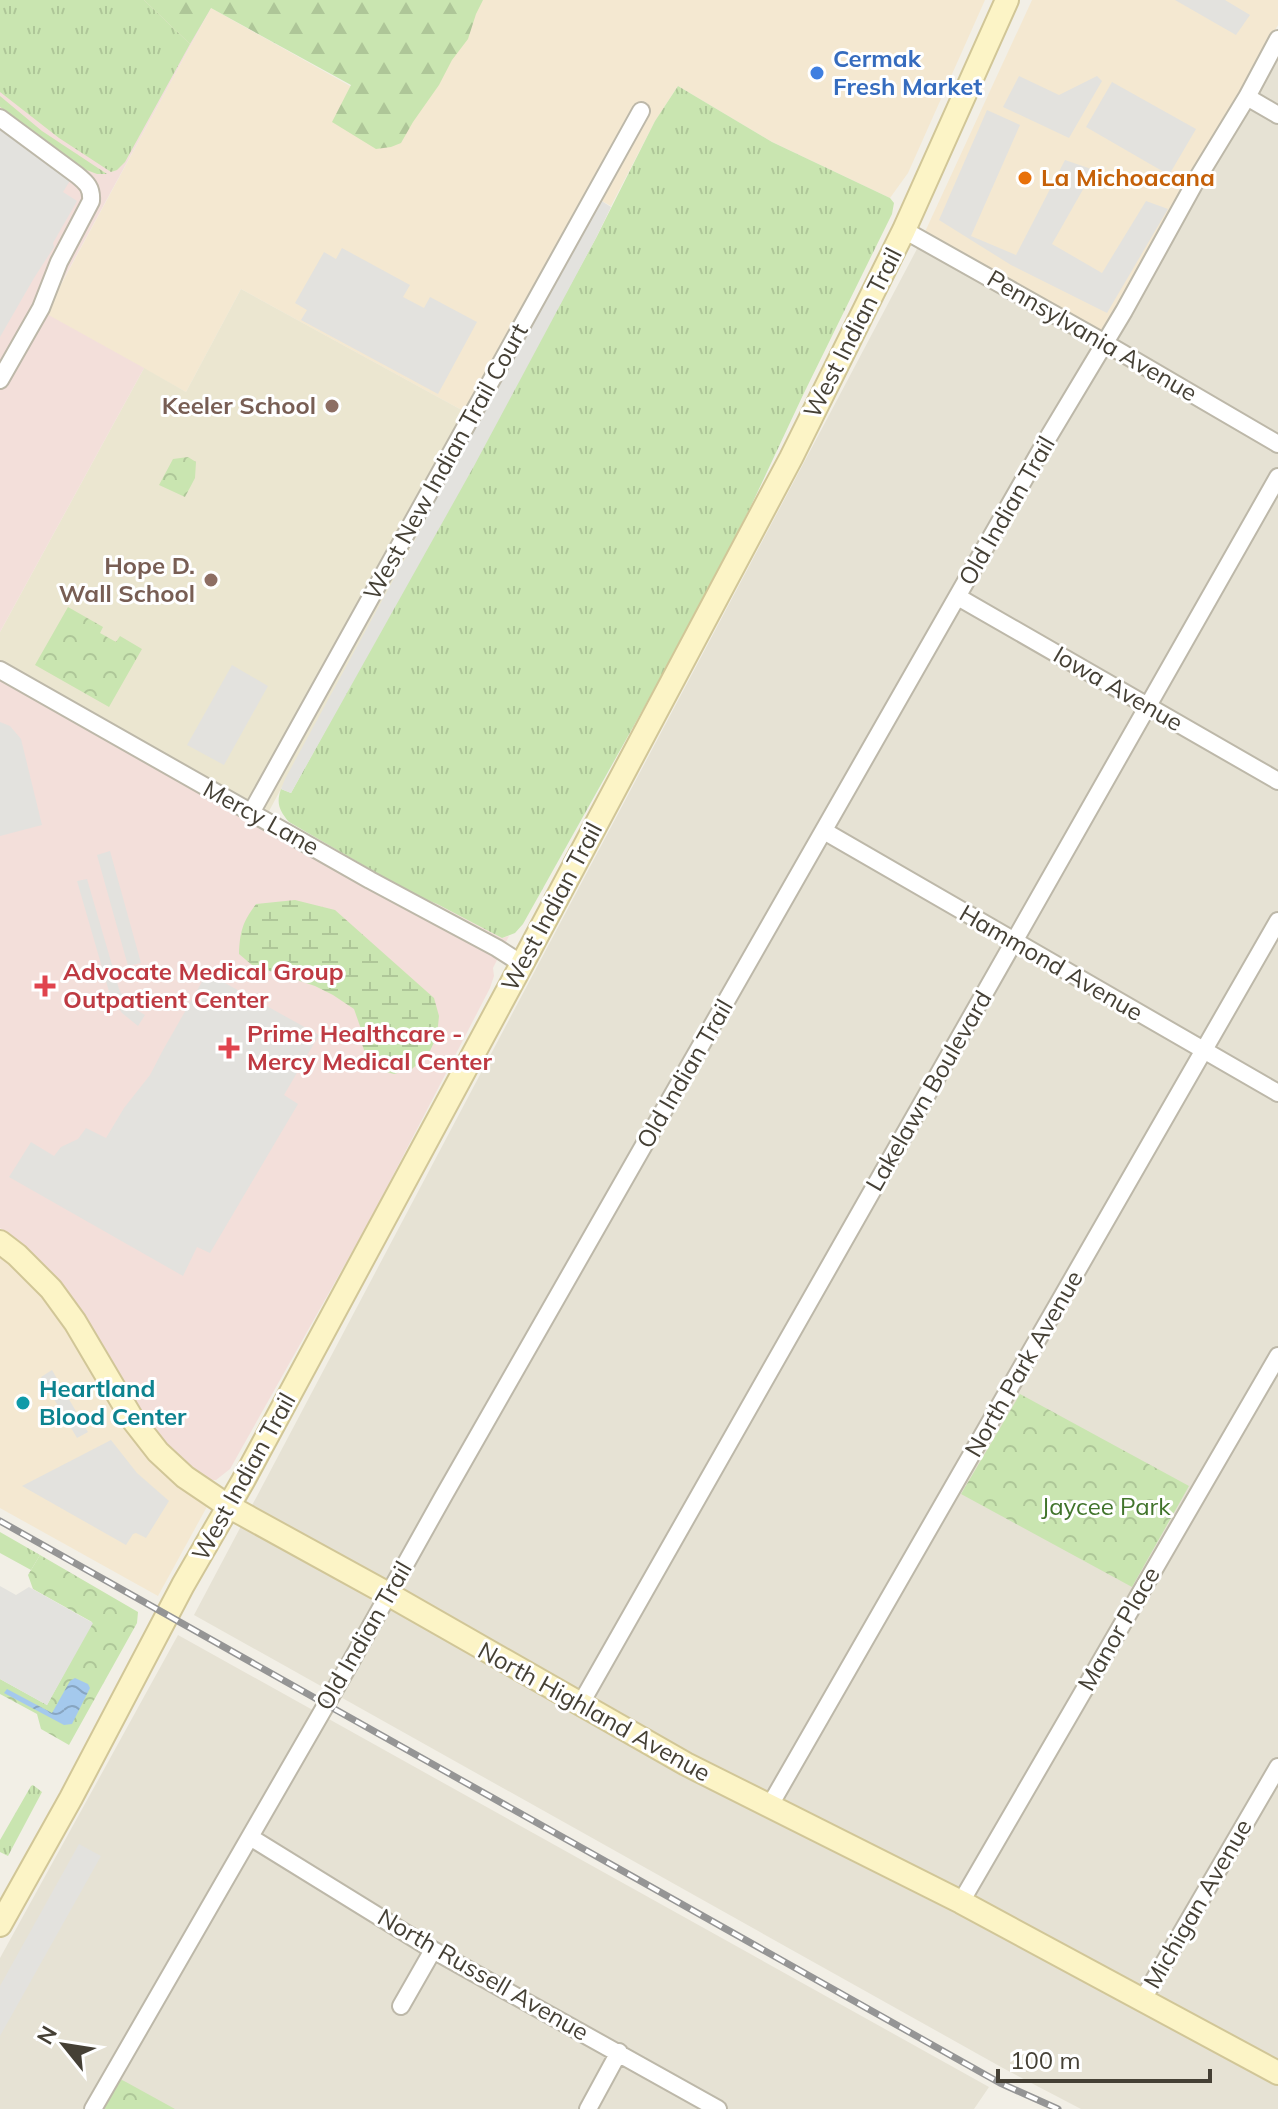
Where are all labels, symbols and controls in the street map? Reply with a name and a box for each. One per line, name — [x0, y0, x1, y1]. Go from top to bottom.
place label: Cermak Fresh Market — [833, 43, 982, 101]
marker: Cermak Fresh Market — [808, 64, 826, 82]
place label: La Michoacana — [1041, 162, 1215, 192]
marker: La Michoacana — [1016, 169, 1034, 187]
street label: West Indian Trail — [796, 242, 908, 423]
street label: Pennsylvania Avenue — [982, 263, 1203, 407]
street label: West New Indian Trail Court — [356, 318, 534, 605]
place label: Keeler School — [162, 390, 316, 420]
marker: Keeler School — [323, 397, 341, 415]
street label: Old Indian Trail — [951, 431, 1061, 590]
place label: Hope D. Wall School — [59, 550, 195, 608]
marker: Hope D. Wall School — [202, 571, 220, 589]
street label: Iowa Avenue — [1048, 639, 1189, 737]
street label: Mercy Lane — [198, 773, 325, 861]
street label: West Indian Trail — [494, 817, 608, 996]
street label: Hammond Avenue — [954, 897, 1149, 1027]
place label: Advocate Medical Group Outpatient Center — [63, 956, 344, 1014]
marker: Advocate Medical Group Outpatient Center — [34, 975, 56, 997]
street label: Lakelawn Boulevard — [859, 985, 998, 1196]
street label: Old Indian Trail — [629, 994, 739, 1153]
place label: Prime Healthcare - Mercy Medical Center — [247, 1018, 492, 1076]
marker: Prime Healthcare - Mercy Medical Center — [218, 1037, 240, 1059]
street label: North Park Avenue — [958, 1265, 1089, 1462]
place label: Heartland Blood Center — [39, 1373, 187, 1431]
street label: West Indian Trail — [185, 1387, 302, 1566]
marker: Heartland Blood Center — [14, 1394, 32, 1412]
park label: Jaycee Park — [1041, 1491, 1171, 1521]
street label: Old Indian Trail — [308, 1556, 418, 1715]
street label: Manor Place — [1071, 1561, 1166, 1696]
street label: North Highland Avenue — [473, 1635, 716, 1787]
street label: Michigan Avenue — [1136, 1813, 1258, 1994]
street label: North Russell Avenue — [373, 1902, 594, 2047]
north arrow — [24, 2005, 104, 2085]
text: N — [30, 2021, 63, 2049]
scale bar — [998, 2033, 1210, 2083]
text: 100 m — [1010, 2045, 1081, 2075]

